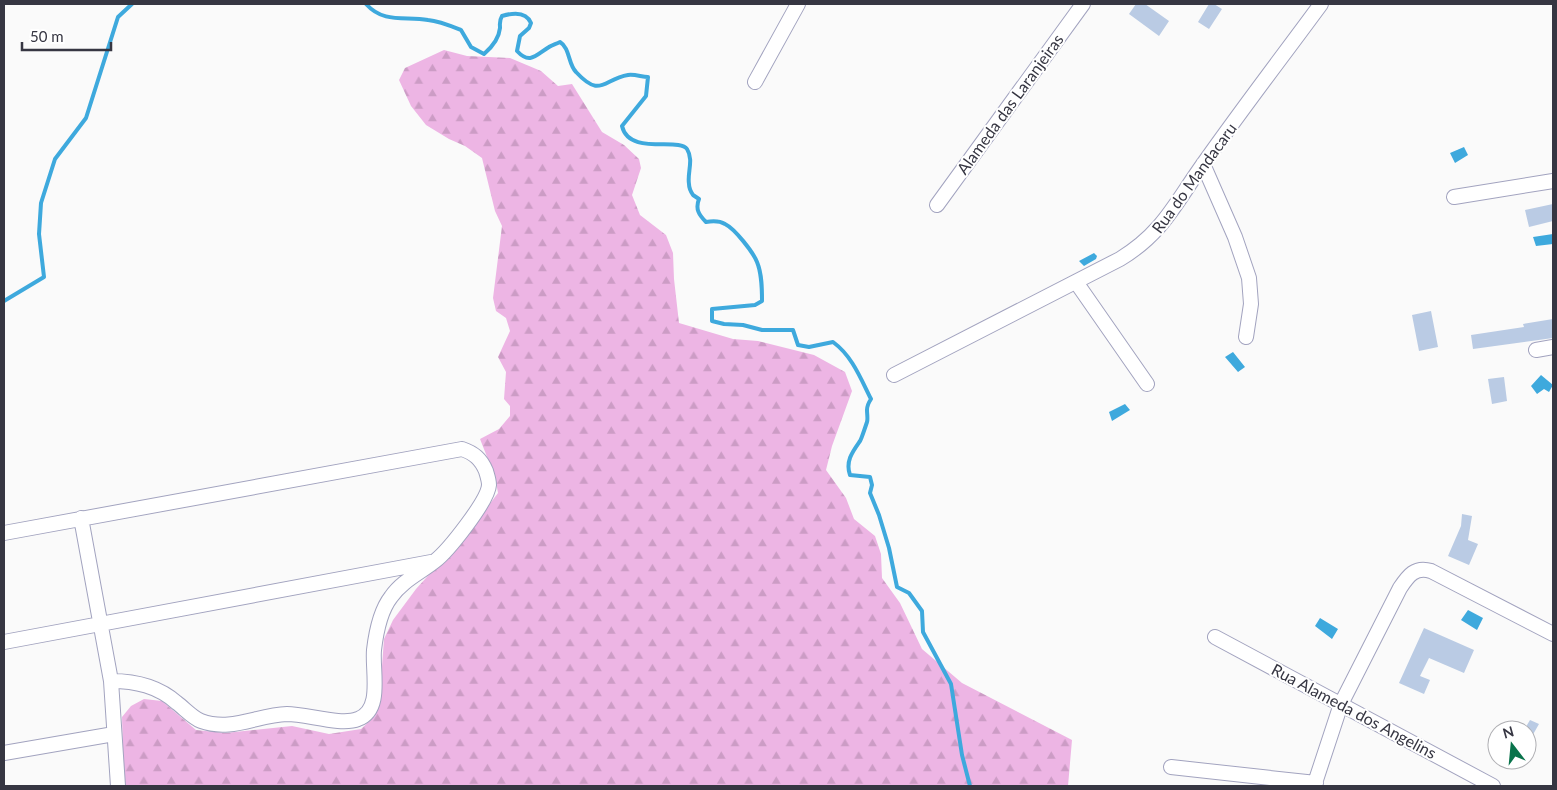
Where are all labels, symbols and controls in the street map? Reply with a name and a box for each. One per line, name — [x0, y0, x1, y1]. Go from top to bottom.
scale bar — [22, 20, 111, 52]
text: 50 m — [30, 27, 64, 45]
street label: Alameda das Laranjeiras — [952, 30, 1067, 177]
street label: Rua do Mandacaru — [1147, 119, 1240, 237]
street label: Rua Alameda dos Angelins — [1269, 659, 1440, 762]
north arrow — [1487, 720, 1537, 770]
text: N — [1501, 722, 1516, 742]

